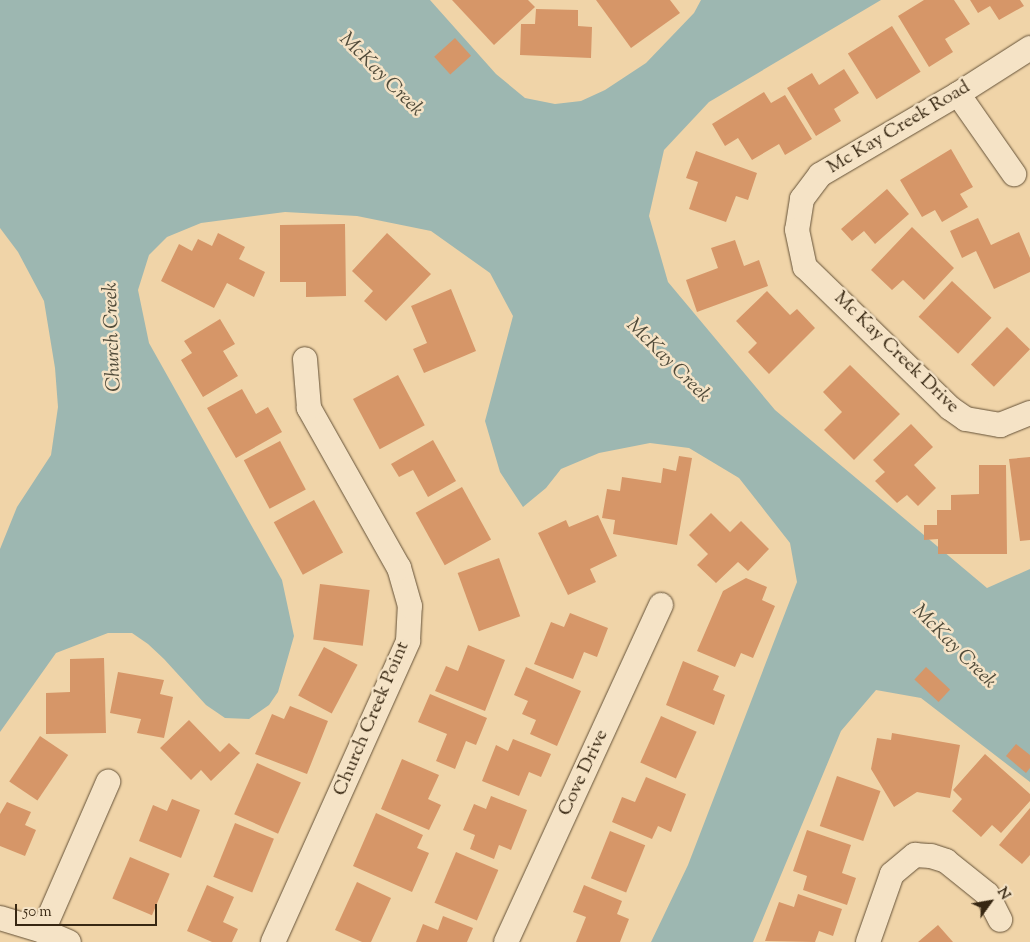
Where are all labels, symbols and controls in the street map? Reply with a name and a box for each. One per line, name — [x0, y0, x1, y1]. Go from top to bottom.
water label: McKay Creek — [334, 28, 428, 122]
street label: Mc Kay Creek Road — [823, 76, 975, 180]
water label: Church Creek — [99, 282, 127, 392]
street label: Mc Kay Creek Drive — [829, 287, 963, 419]
water label: McKay Creek — [621, 314, 715, 408]
water label: McKay Creek — [907, 600, 1001, 694]
street label: Church Creek Point — [329, 638, 415, 800]
street label: Cove Drive — [554, 726, 614, 820]
north arrow — [965, 877, 1015, 927]
text: N — [991, 884, 1014, 904]
scale bar — [18, 894, 160, 926]
text: 50 m — [23, 902, 52, 923]

